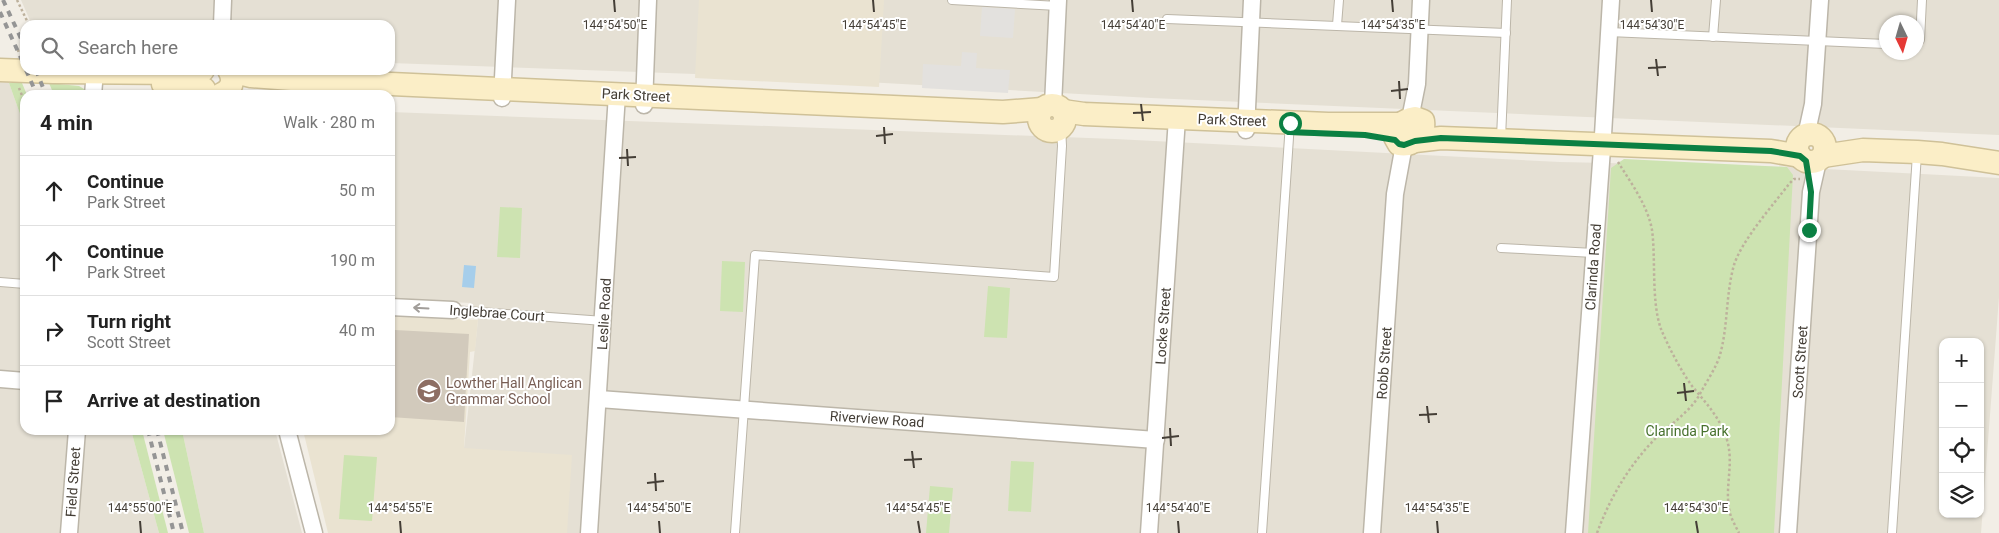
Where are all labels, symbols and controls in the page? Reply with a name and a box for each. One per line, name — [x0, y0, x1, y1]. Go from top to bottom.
north arrow — [1879, 15, 1924, 60]
text: 144°54'50"E — [583, 18, 647, 32]
text: 144°54'45"E — [842, 18, 906, 32]
text: 144°54'40"E — [1101, 18, 1165, 32]
text: 144°54'35"E — [1361, 18, 1425, 32]
text: 144°54'30"E — [1620, 18, 1684, 32]
search box — [20, 20, 395, 75]
icon: search — [38, 34, 66, 62]
text: Search here — [78, 36, 178, 59]
street label: Park Street — [601, 85, 671, 105]
text: 4 min — [40, 111, 93, 135]
street label: Park Street — [1197, 111, 1267, 129]
route start — [1279, 112, 1302, 135]
text: Walk · 280 m — [283, 113, 375, 132]
text: Continue — [87, 170, 164, 193]
icon: ahead — [40, 177, 68, 205]
text: 50 m — [339, 181, 375, 200]
text: Park Street — [87, 193, 165, 212]
route end — [1798, 219, 1821, 242]
street label: Clarinda Road — [1582, 223, 1604, 311]
text: Continue — [87, 240, 164, 263]
icon: ahead — [40, 247, 68, 275]
text: 190 m — [330, 251, 375, 270]
text: Park Street — [87, 263, 165, 282]
street label: Leslie Road — [594, 278, 614, 350]
street label: Locke Street — [1152, 286, 1174, 365]
street label: Inglebrae Court — [449, 302, 546, 324]
one-way arrow — [414, 304, 430, 313]
text: Turn right — [87, 310, 171, 333]
icon: right — [40, 317, 68, 345]
text: 40 m — [339, 321, 375, 340]
street label: Scott Street — [1789, 325, 1811, 399]
street label: Robb Street — [1373, 326, 1395, 400]
text: Scott Street — [87, 333, 171, 352]
map controls — [1939, 338, 1984, 518]
button: + — [1939, 338, 1984, 383]
place label: Lowther Hall Anglican Grammar School — [446, 375, 582, 407]
school or university icon: Lowther Hall Anglican Grammar School — [416, 378, 442, 404]
button: − — [1939, 383, 1984, 428]
icon: arrive — [40, 387, 68, 415]
text: Arrive at destination — [87, 389, 260, 412]
street label: Riverview Road — [829, 408, 925, 430]
park label: Clarinda Park — [1645, 423, 1730, 439]
button: locate — [1939, 428, 1984, 473]
street label: Field Street — [63, 446, 83, 518]
button: layers — [1939, 473, 1984, 518]
text: 144°55'00"E — [108, 501, 172, 515]
text: 144°54'55"E — [368, 501, 432, 515]
text: 144°54'50"E — [627, 501, 691, 515]
text: 144°54'45"E — [886, 501, 950, 515]
text: 144°54'40"E — [1146, 501, 1210, 515]
text: 144°54'35"E — [1405, 501, 1469, 515]
text: 144°54'30"E — [1664, 501, 1728, 515]

